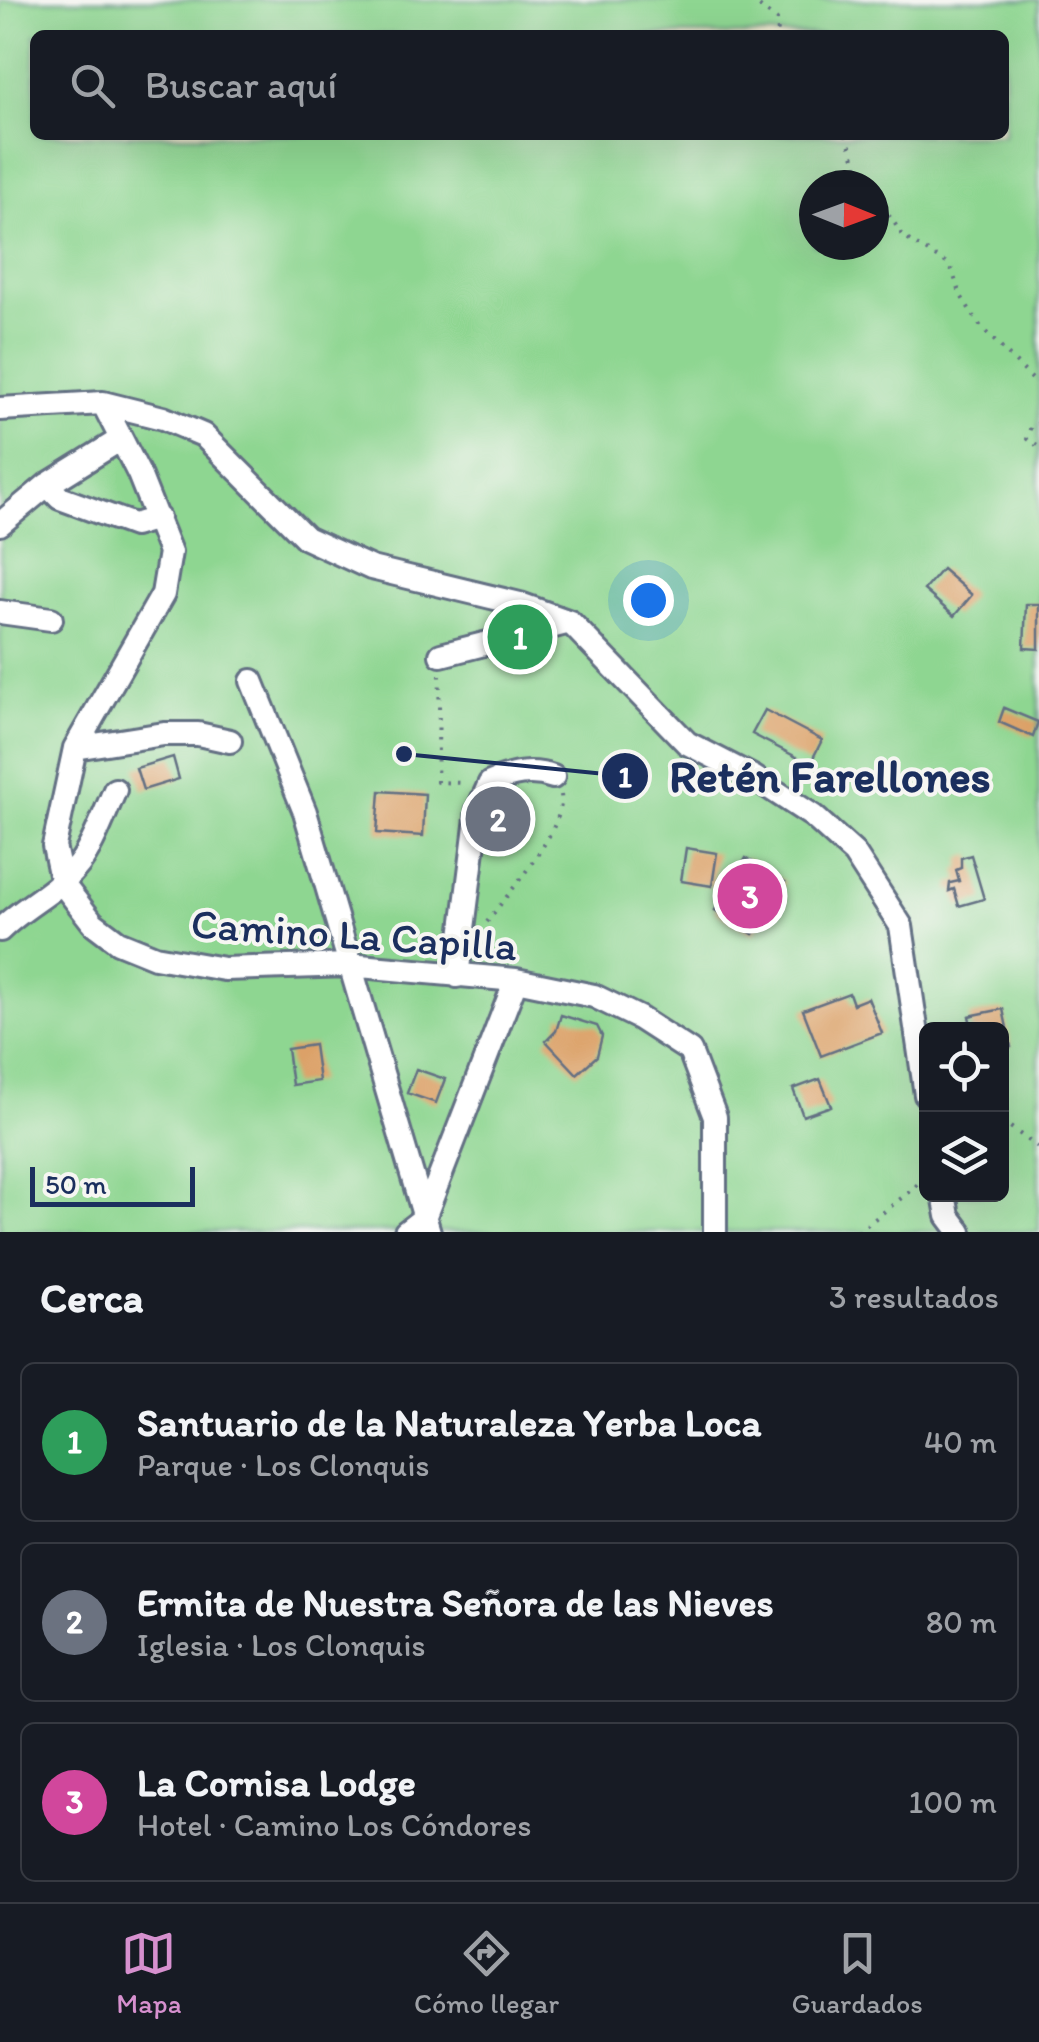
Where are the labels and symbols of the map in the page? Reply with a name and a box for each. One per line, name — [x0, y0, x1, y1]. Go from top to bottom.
north arrow — [799, 170, 889, 260]
your location — [623, 575, 674, 626]
pin: 1 — [488, 600, 552, 674]
callout: Retén Farellones — [600, 739, 1011, 814]
text: Retén Farellones — [669, 749, 991, 803]
text: 1 — [618, 758, 632, 795]
pin: 2 — [466, 782, 530, 856]
pin: 3 — [718, 858, 782, 934]
street label: Camino La Capilla — [189, 898, 519, 971]
scale bar — [30, 1162, 195, 1206]

